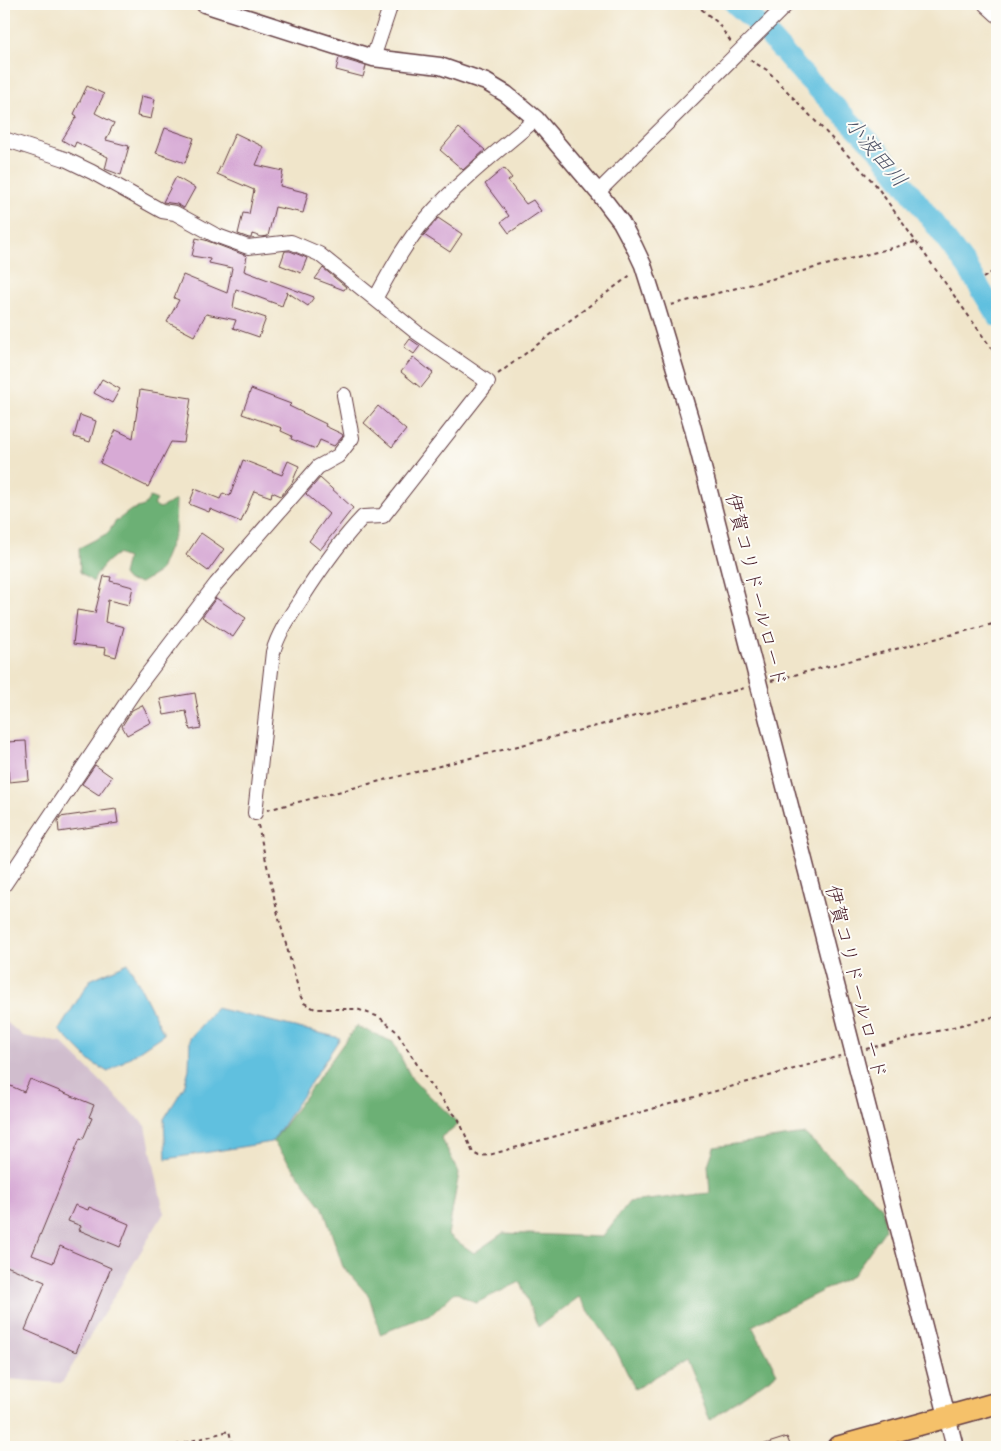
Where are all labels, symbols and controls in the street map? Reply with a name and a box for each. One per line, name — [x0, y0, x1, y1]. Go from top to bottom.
water label: 小波田川 — [839, 111, 913, 193]
street label: 伊賀コリドールロード — [720, 491, 792, 689]
street label: 伊賀コリドールロード — [820, 883, 892, 1081]

